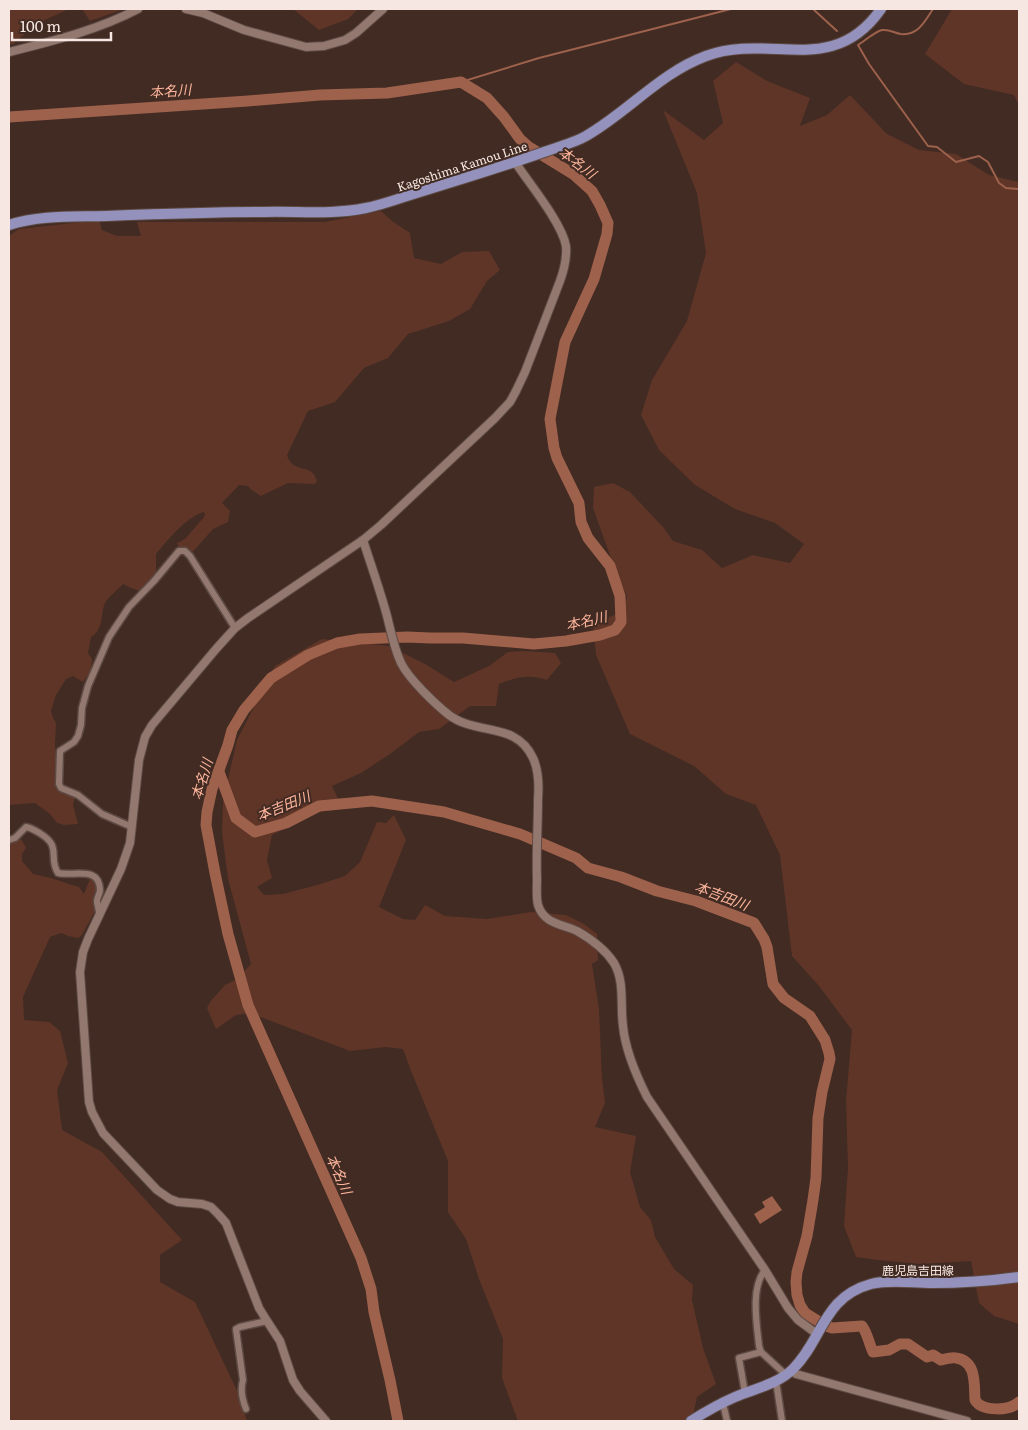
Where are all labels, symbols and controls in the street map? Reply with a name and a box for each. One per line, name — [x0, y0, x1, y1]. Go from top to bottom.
scale bar — [12, 10, 111, 42]
text: 100 m — [20, 14, 61, 37]
water label: 本名川 — [148, 78, 194, 101]
street label: Kagoshima Kamou Line — [395, 136, 529, 196]
water label: 本名川 — [555, 141, 602, 184]
water label: 本名川 — [563, 605, 611, 634]
water label: 本名川 — [185, 754, 217, 802]
water label: 本吉田川 — [253, 784, 315, 825]
water label: 本吉田川 — [692, 876, 754, 915]
water label: 本名川 — [322, 1151, 358, 1199]
street label: 鹿児島吉田線 — [882, 1261, 954, 1279]

